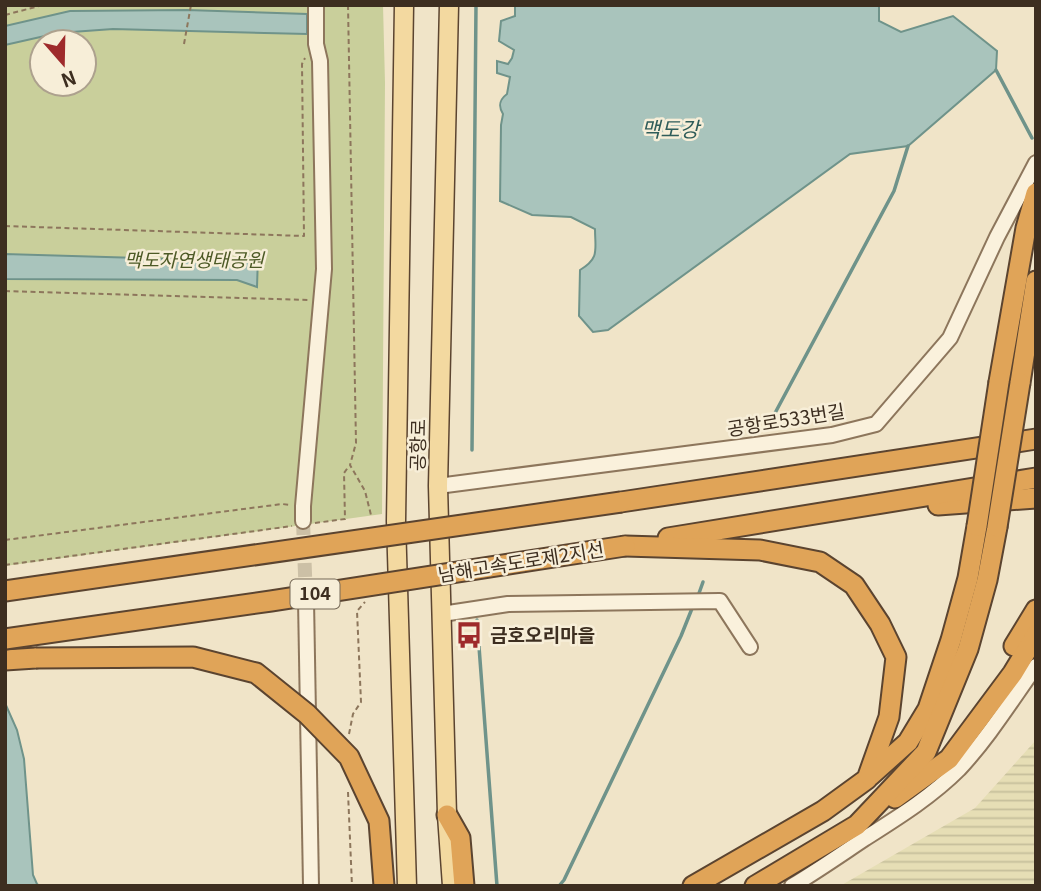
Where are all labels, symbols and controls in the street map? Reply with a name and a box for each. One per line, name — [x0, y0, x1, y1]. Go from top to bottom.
north arrow — [28, 28, 98, 98]
text: N — [58, 65, 81, 96]
water label: 맥도강 — [641, 113, 702, 143]
park label: 맥도자연생태공원 — [124, 245, 265, 272]
street label: 공항로533번길 — [725, 396, 847, 441]
street label: 공항로 — [403, 419, 430, 471]
street label: 남해고속도로제2지선 — [436, 534, 606, 587]
road number: 104 — [290, 580, 340, 608]
bus stop icon: 금호오리마을 — [454, 620, 484, 650]
place label: 금호오리마을 — [490, 620, 595, 647]

